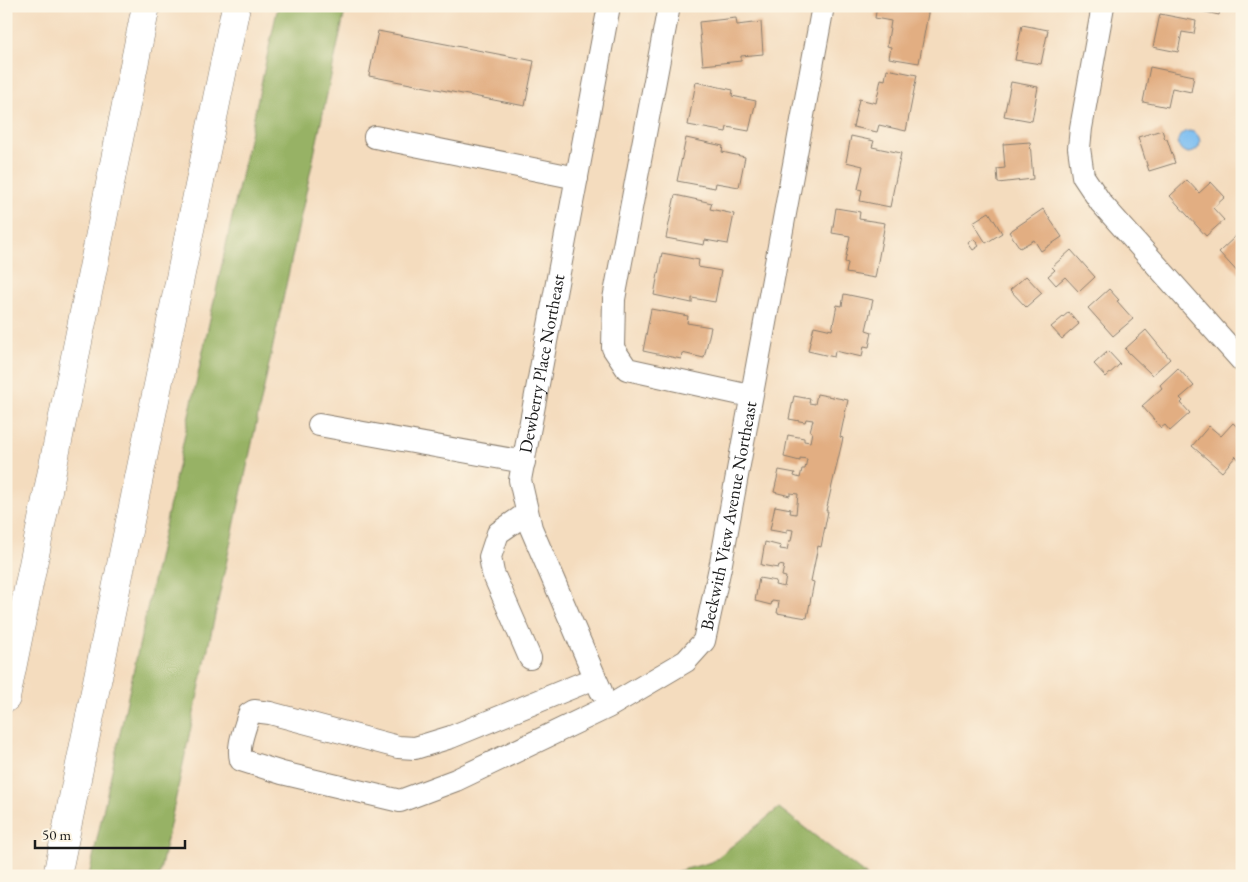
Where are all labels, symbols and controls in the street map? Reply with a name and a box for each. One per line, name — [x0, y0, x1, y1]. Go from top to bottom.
street label: Dewberry Place Northeast — [513, 272, 569, 455]
street label: Beckwith View Avenue Northeast — [695, 399, 762, 632]
scale bar — [35, 817, 185, 849]
text: 50 m — [42, 825, 71, 844]

